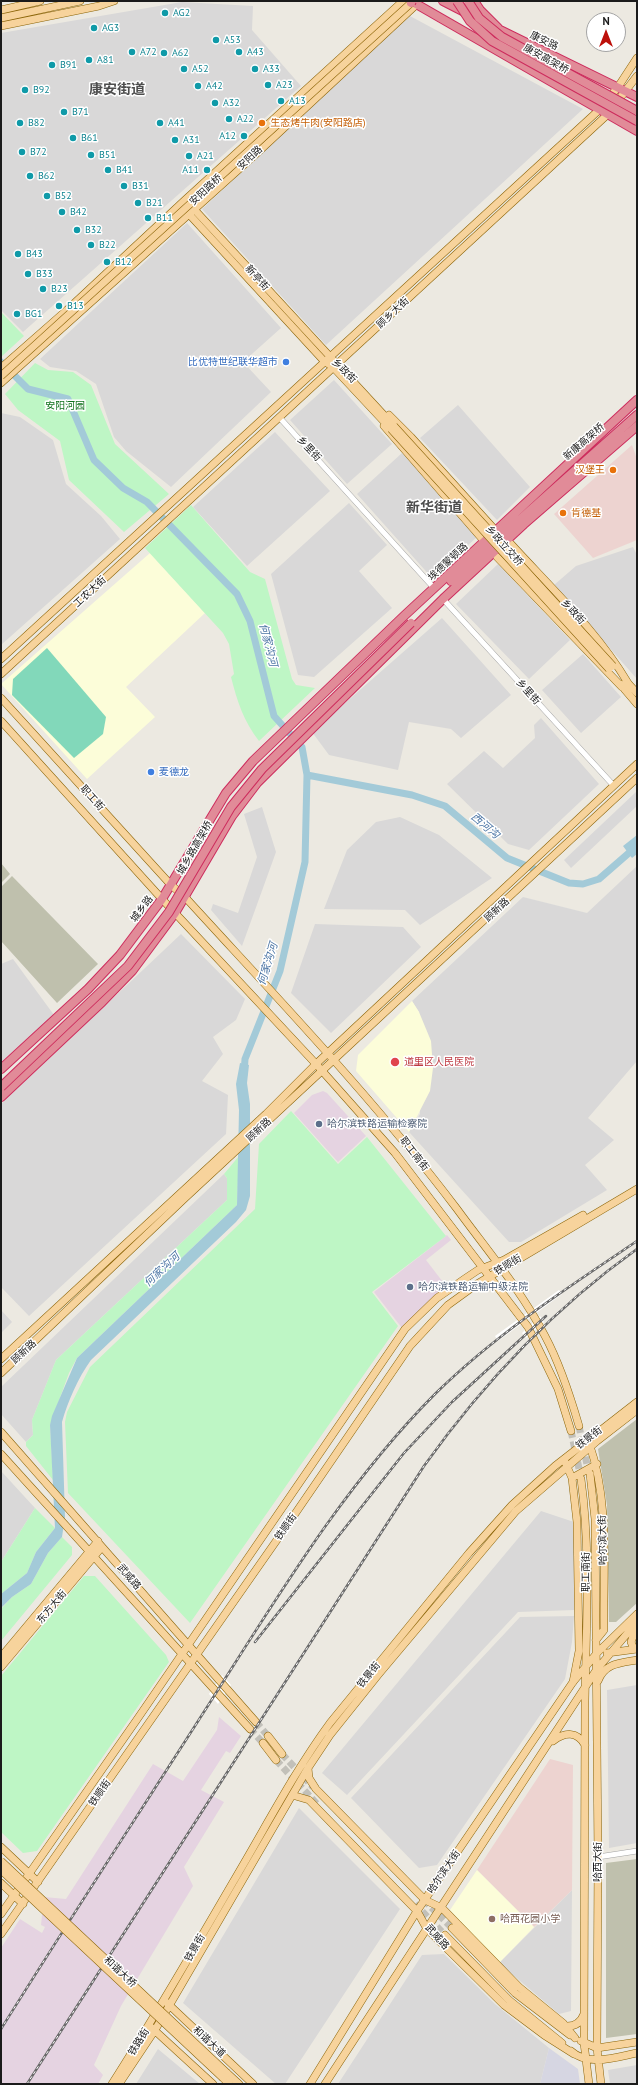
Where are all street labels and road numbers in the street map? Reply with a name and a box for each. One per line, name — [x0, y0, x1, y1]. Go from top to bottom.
street label: 康安路 — [528, 29, 560, 53]
street label: 康安高架桥 — [521, 42, 571, 76]
street label: 安阳路 — [235, 143, 265, 173]
street label: 安阳路桥 — [187, 172, 225, 208]
street label: 新亭街 — [243, 263, 271, 293]
street label: 顾乡大街 — [374, 295, 412, 331]
street label: 乡政街 — [329, 356, 359, 386]
street label: 新康高架桥 — [561, 421, 607, 463]
street label: 乡里街 — [294, 434, 324, 464]
street label: 乡政立交桥 — [483, 523, 525, 569]
street label: 埃德蒙顿路 — [426, 541, 470, 583]
street label: 工农大街 — [71, 574, 109, 610]
street label: 乡政街 — [558, 597, 588, 627]
street label: 乡里街 — [514, 677, 542, 707]
street label: 职工街 — [78, 783, 106, 813]
street label: 城乡路高架桥 — [175, 819, 215, 877]
street label: 城乡路 — [128, 893, 156, 925]
street label: 顾新路 — [482, 895, 512, 925]
street label: 顾新路 — [244, 1115, 274, 1145]
street label: 职工南街 — [397, 1135, 431, 1173]
street label: 铁顺街 — [492, 1252, 524, 1278]
street label: 顾新路 — [9, 1337, 39, 1367]
street label: 铁景街 — [573, 1424, 605, 1452]
street label: 铁顺街 — [272, 1511, 300, 1543]
street label: 哈尔滨大街 — [597, 1515, 609, 1565]
street label: 职工南街 — [580, 1552, 592, 1592]
street label: 武威路 — [115, 1562, 143, 1592]
street label: 东方大街 — [35, 1588, 69, 1626]
street label: 铁景街 — [355, 1660, 383, 1690]
street label: 铁顺街 — [86, 1777, 114, 1809]
street label: 哈西大街 — [592, 1842, 604, 1882]
street label: 哈尔滨大街 — [425, 1848, 463, 1896]
street label: 武威路 — [423, 1922, 451, 1952]
street label: 铁景街 — [182, 1932, 208, 1964]
street label: 和谐大桥 — [101, 1954, 139, 1990]
street label: 和谐大道 — [190, 2024, 228, 2060]
street label: 铁路街 — [126, 2026, 152, 2058]

